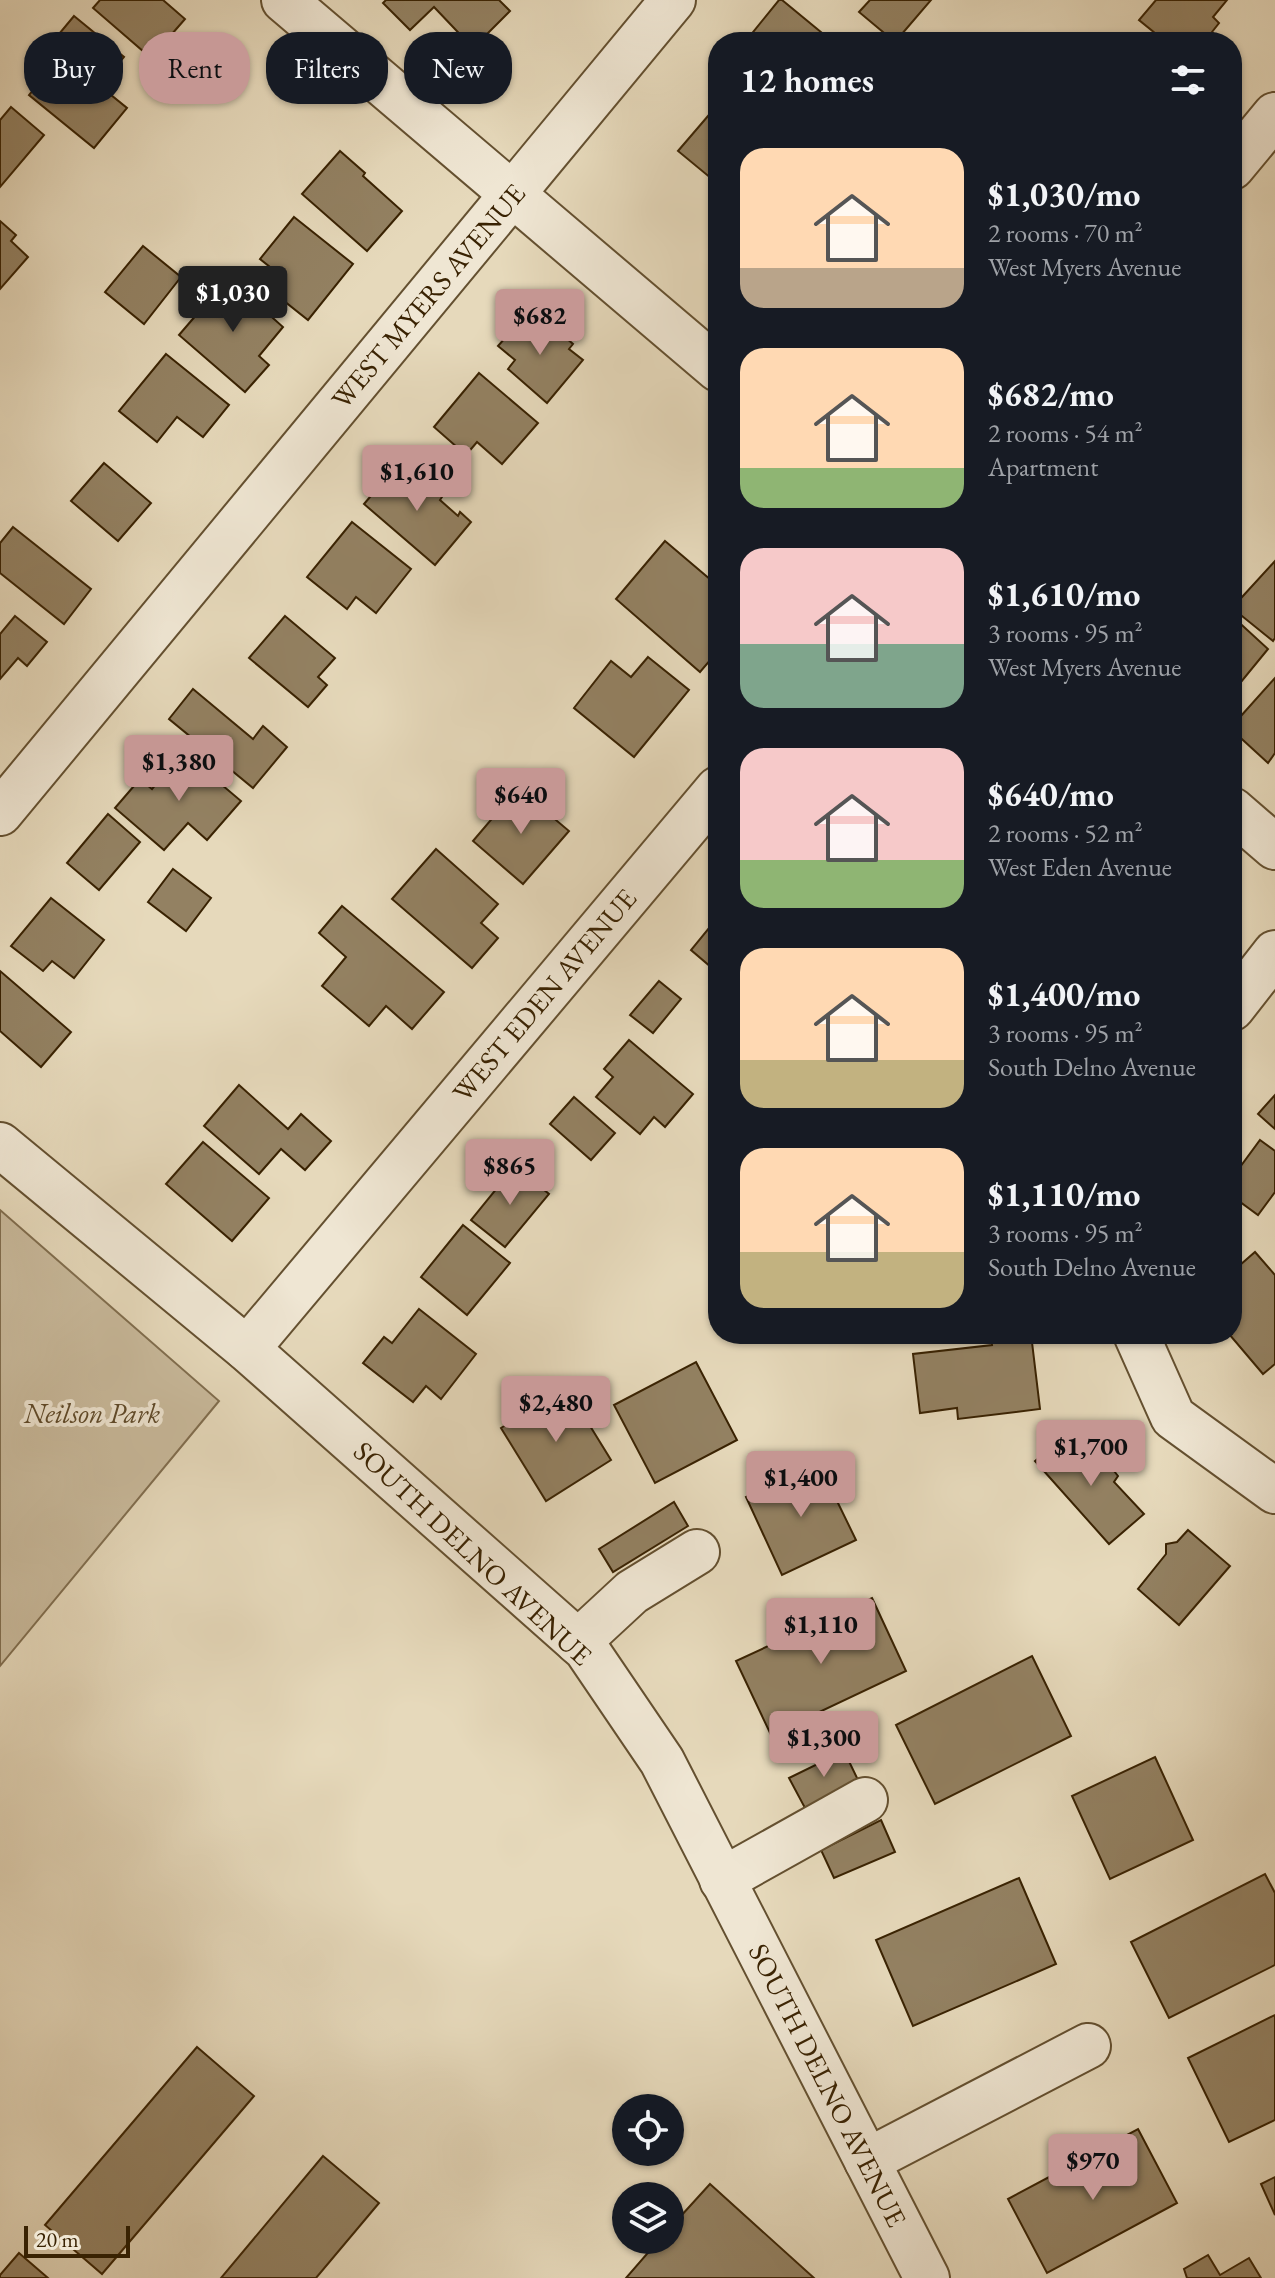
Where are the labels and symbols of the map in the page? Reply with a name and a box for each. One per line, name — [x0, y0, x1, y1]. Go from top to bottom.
street label: WEST MYERS AVENUE — [323, 176, 533, 416]
pin: $1,030 — [168, 266, 298, 334]
pin: $682 — [493, 289, 587, 357]
pin: $1,610 — [352, 445, 482, 513]
pin: $1,380 — [114, 735, 244, 803]
pin: $640 — [474, 768, 568, 836]
street label: WEST EDEN AVENUE — [444, 881, 644, 1109]
pin: $865 — [463, 1139, 557, 1207]
pin: $2,480 — [491, 1376, 621, 1444]
park label: Neilson Park — [23, 1395, 161, 1431]
pin: $1,700 — [1026, 1420, 1156, 1488]
street label: SOUTH DELNO AVENUE — [346, 1433, 600, 1673]
pin: $1,400 — [736, 1451, 866, 1519]
pin: $1,110 — [756, 1598, 886, 1666]
pin: $1,300 — [759, 1711, 889, 1779]
street label: SOUTH DELNO AVENUE — [741, 1937, 915, 2233]
pin: $970 — [1046, 2134, 1140, 2202]
scale bar — [24, 2222, 130, 2258]

